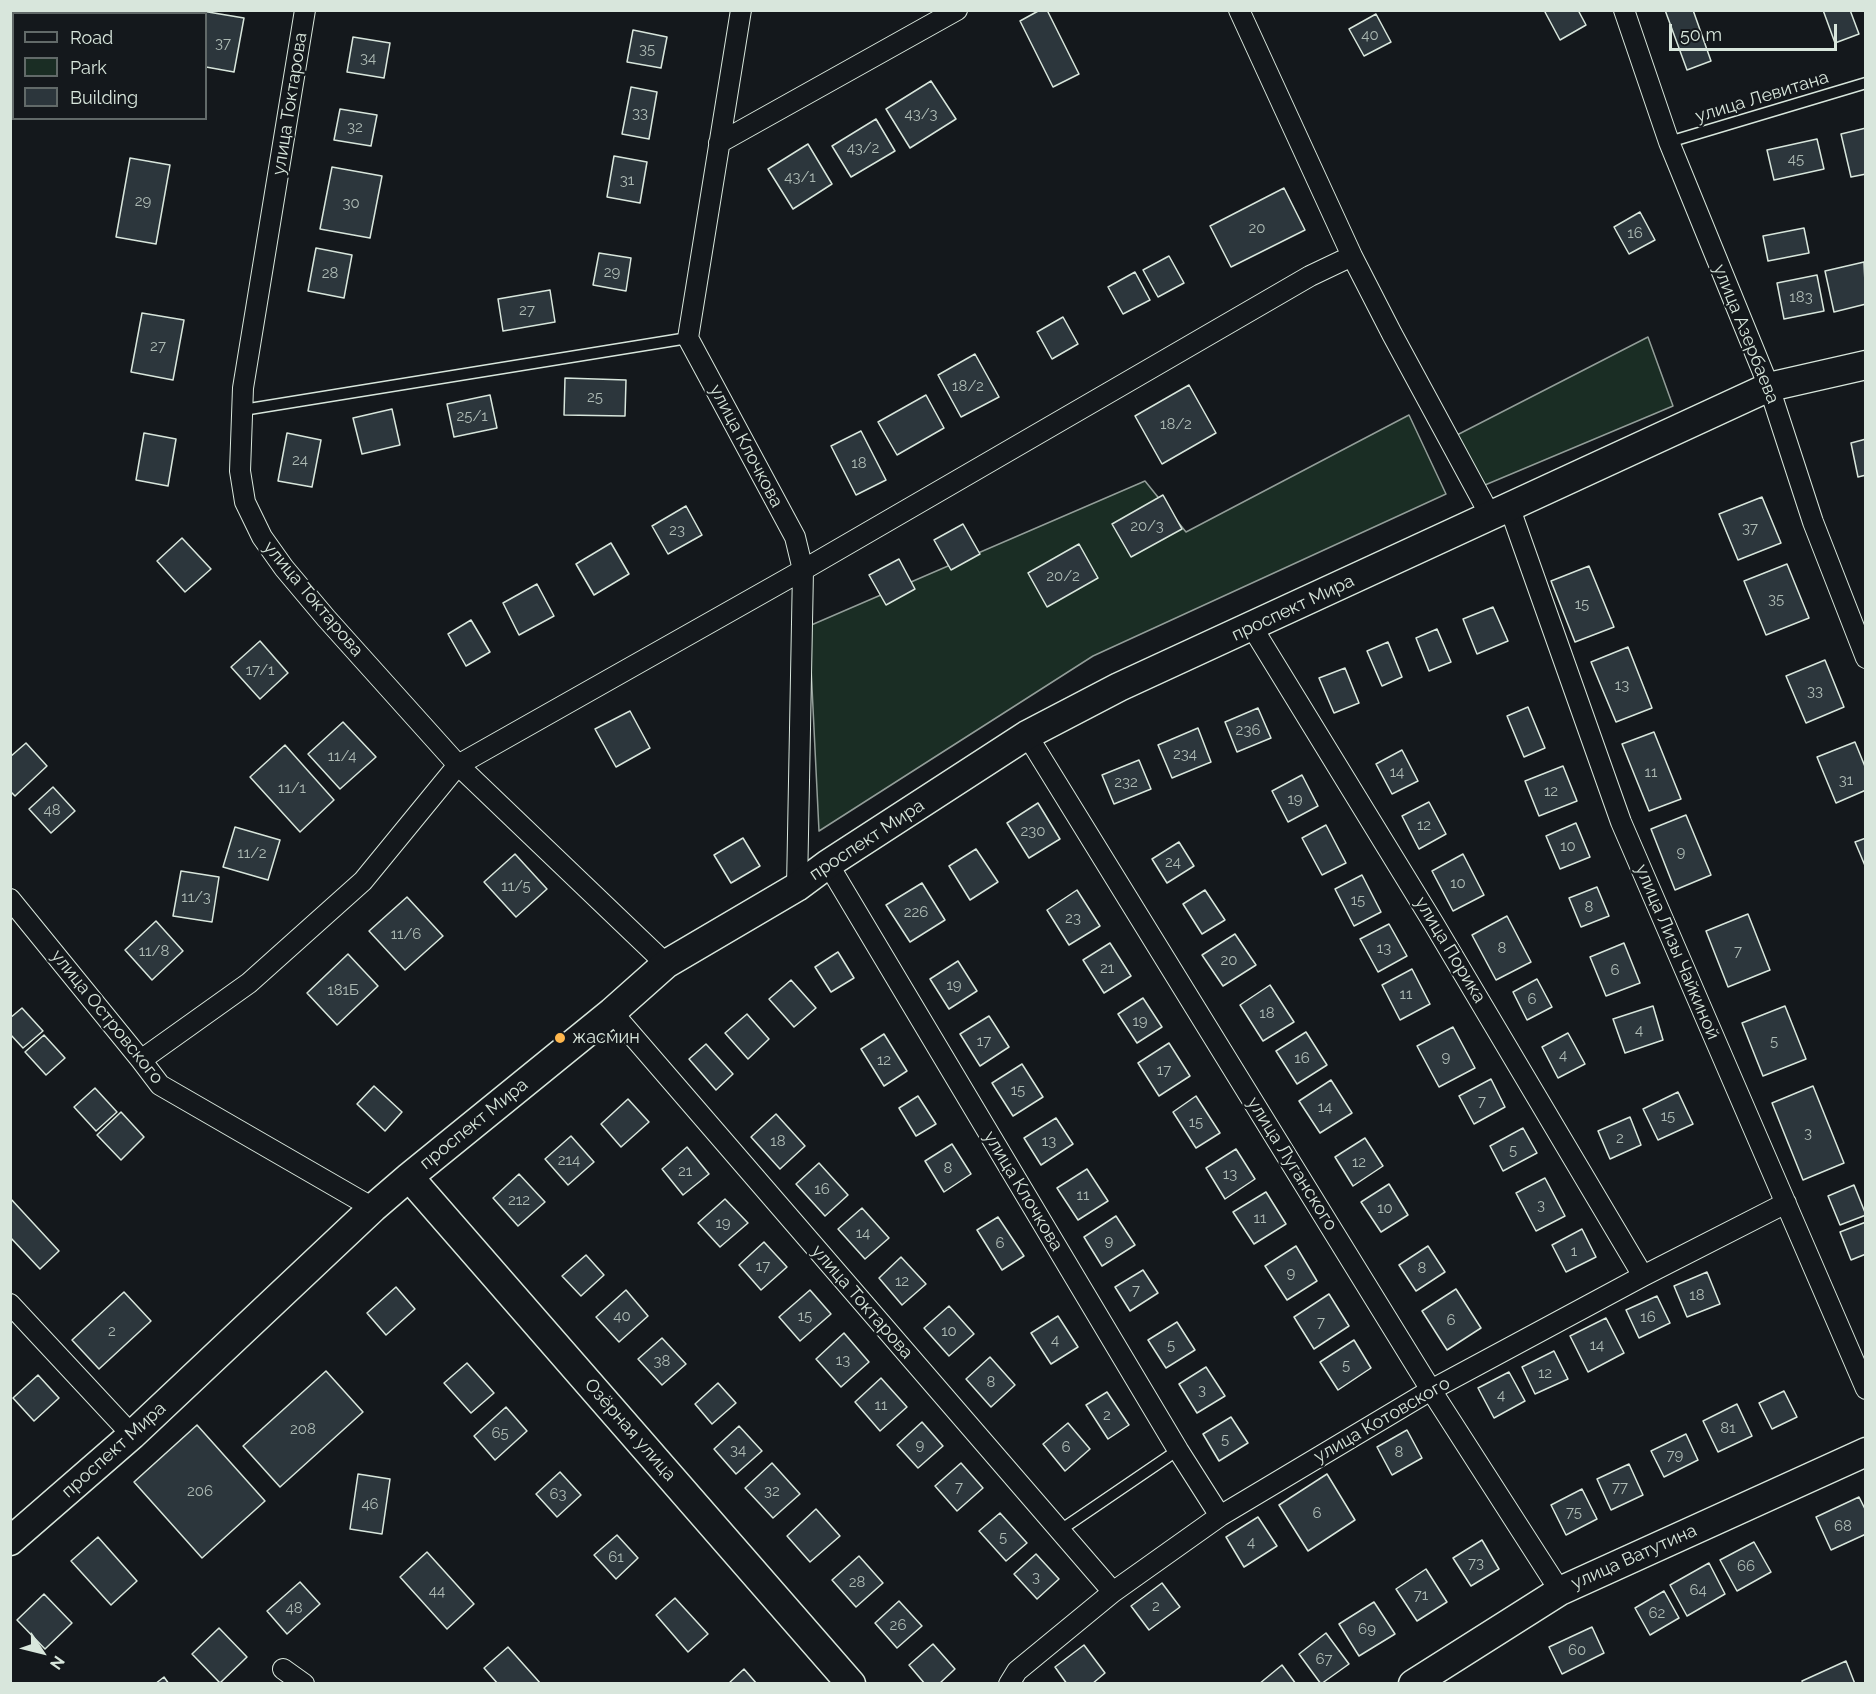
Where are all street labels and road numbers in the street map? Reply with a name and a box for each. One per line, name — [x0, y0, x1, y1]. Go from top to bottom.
street label: улица Токтарова — [268, 31, 312, 177]
street label: улица Левитана — [1693, 66, 1831, 128]
street label: улица Азербаева — [1708, 261, 1784, 407]
street label: улица Клочкова — [704, 381, 788, 511]
street label: улица Токтарова — [258, 537, 368, 661]
street label: проспект Мира — [1228, 570, 1358, 646]
street label: проспект Мира — [805, 795, 929, 885]
street label: улица Лизы Чайкиной — [1630, 861, 1724, 1043]
street label: улица Порика — [1410, 893, 1490, 1007]
street label: улица Островского — [46, 946, 168, 1088]
street label: проспект Мира — [416, 1074, 532, 1174]
street label: улица Луганского — [1242, 1093, 1342, 1235]
street label: улица Клочкова — [979, 1127, 1067, 1255]
street label: улица Токтарова — [807, 1241, 917, 1363]
street label: улица Котовского — [1310, 1372, 1454, 1468]
street label: Озёрная улица — [580, 1374, 680, 1486]
street label: проспект Мира — [57, 1398, 171, 1502]
street label: улица Ватутина — [1568, 1520, 1700, 1594]

